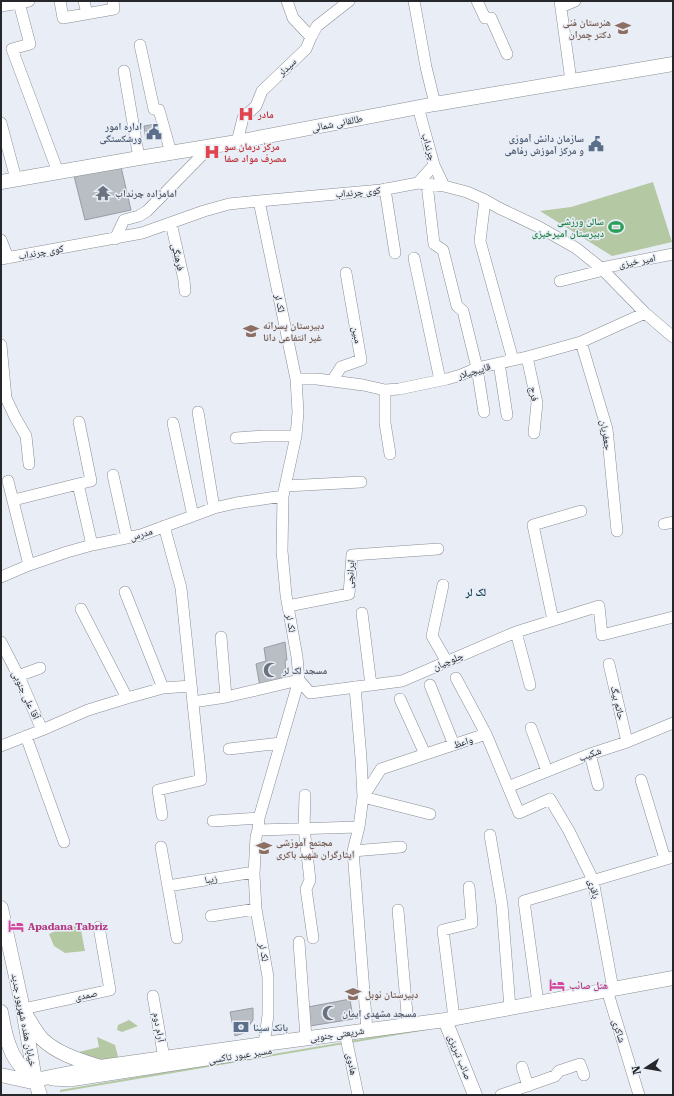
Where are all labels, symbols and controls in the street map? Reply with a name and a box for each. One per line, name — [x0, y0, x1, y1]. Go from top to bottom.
place label: هنرستان فنی دکتر چمران — [563, 17, 611, 41]
school or university icon: هنرستان فنی دکتر چمران — [614, 19, 632, 37]
street label: سیدلر — [275, 55, 299, 79]
hospital icon: مادر — [237, 105, 255, 123]
place label: مادر — [257, 109, 274, 121]
street label: طالقانی شمالی — [310, 113, 364, 134]
place label: اداره امور ورشکستگی — [99, 121, 142, 145]
public building icon: اداره امور ورشکستگی — [145, 123, 163, 141]
street label: چرنداب — [419, 132, 438, 163]
place label: سازمان دانش آموزی و مرکز آموزش رفاهی — [505, 133, 584, 157]
public building icon: سازمان دانش آموزی و مرکز آموزش رفاهی — [587, 135, 605, 153]
place label: مرکز درمان سو مصرف مواد صفا — [224, 141, 287, 165]
hospital icon: مرکز درمان سو مصرف مواد صفا — [203, 143, 221, 161]
temple icon: امامزاده چرنداب — [94, 184, 112, 202]
street label: کوی چرنداب — [335, 185, 381, 200]
place label: امامزاده چرنداب — [115, 188, 177, 200]
place label: سالن ورزشی دبیرستان امیرخیزی — [532, 216, 604, 240]
sports icon: سالن ورزشی دبیرستان امیرخیزی — [607, 218, 625, 236]
street label: فرهنگی — [169, 242, 186, 272]
street label: کوی چرنداب — [18, 243, 65, 262]
street label: امیر خیزی — [618, 252, 657, 271]
street label: لک لر — [272, 292, 287, 313]
place label: دبیرستان پسرانه غیر انتفاعی دانا — [263, 320, 324, 344]
school or university icon: دبیرستان پسرانه غیر انتفاعی دانا — [242, 322, 260, 340]
street label: مبین — [349, 326, 364, 345]
street label: قاپیچیلار — [455, 361, 492, 383]
street label: فرج — [526, 386, 541, 402]
street label: جعفریان — [597, 419, 614, 452]
street label: مدرس — [128, 525, 154, 544]
street label: ایرانچی — [344, 559, 357, 589]
district label: لک لر — [465, 586, 486, 599]
street label: لک لر — [284, 612, 298, 633]
street label: چلوچیان — [431, 649, 466, 673]
mosque icon: مسجد لک لر — [262, 661, 280, 679]
place label: مسجد لک لر — [282, 665, 327, 677]
street label: آقا علی جنوبی — [9, 669, 42, 722]
street label: حاتم بیگ — [607, 685, 627, 722]
street label: واعظ — [452, 734, 474, 750]
street label: شکیب — [577, 745, 603, 763]
place label: مجتمع آموزشی ایثارگران شهید باکری — [276, 837, 355, 861]
school or university icon: مجتمع آموزشی ایثارگران شهید باکری — [255, 839, 273, 857]
street label: زیبا — [204, 873, 218, 886]
street label: باقری — [585, 878, 602, 900]
hotel icon: Apadana Tabriz — [7, 917, 25, 935]
place label: Apadana Tabriz — [28, 921, 108, 932]
street label: لک لر — [257, 941, 271, 962]
street label: خیابان هفده شهریور جدید — [9, 972, 39, 1068]
hotel icon: هتل صائب — [548, 976, 566, 994]
place label: هتل صائب — [569, 980, 608, 992]
school or university icon: دبیرستان نوبل — [344, 985, 362, 1003]
street label: صمدی — [74, 987, 99, 1004]
place label: دبیرستان نوبل — [365, 989, 418, 1001]
mosque icon: مسجد مشهدی ایمان — [321, 1004, 339, 1022]
place label: مسجد مشهدی ایمان — [342, 1008, 417, 1020]
street label: آرام دوم — [149, 1011, 167, 1043]
bank icon: بانک سینا — [232, 1018, 250, 1036]
street label: شاکری — [609, 1018, 628, 1045]
place label: بانک سینا — [253, 1022, 288, 1033]
street label: شریعتی جنوبی — [309, 1025, 365, 1044]
street label: صائب تبریزی — [445, 1033, 474, 1082]
street label: مسیر عبور تاکسی — [208, 1044, 273, 1066]
north arrow — [626, 1048, 666, 1088]
street label: هادوی — [343, 1052, 360, 1076]
text: N — [629, 1064, 644, 1075]

